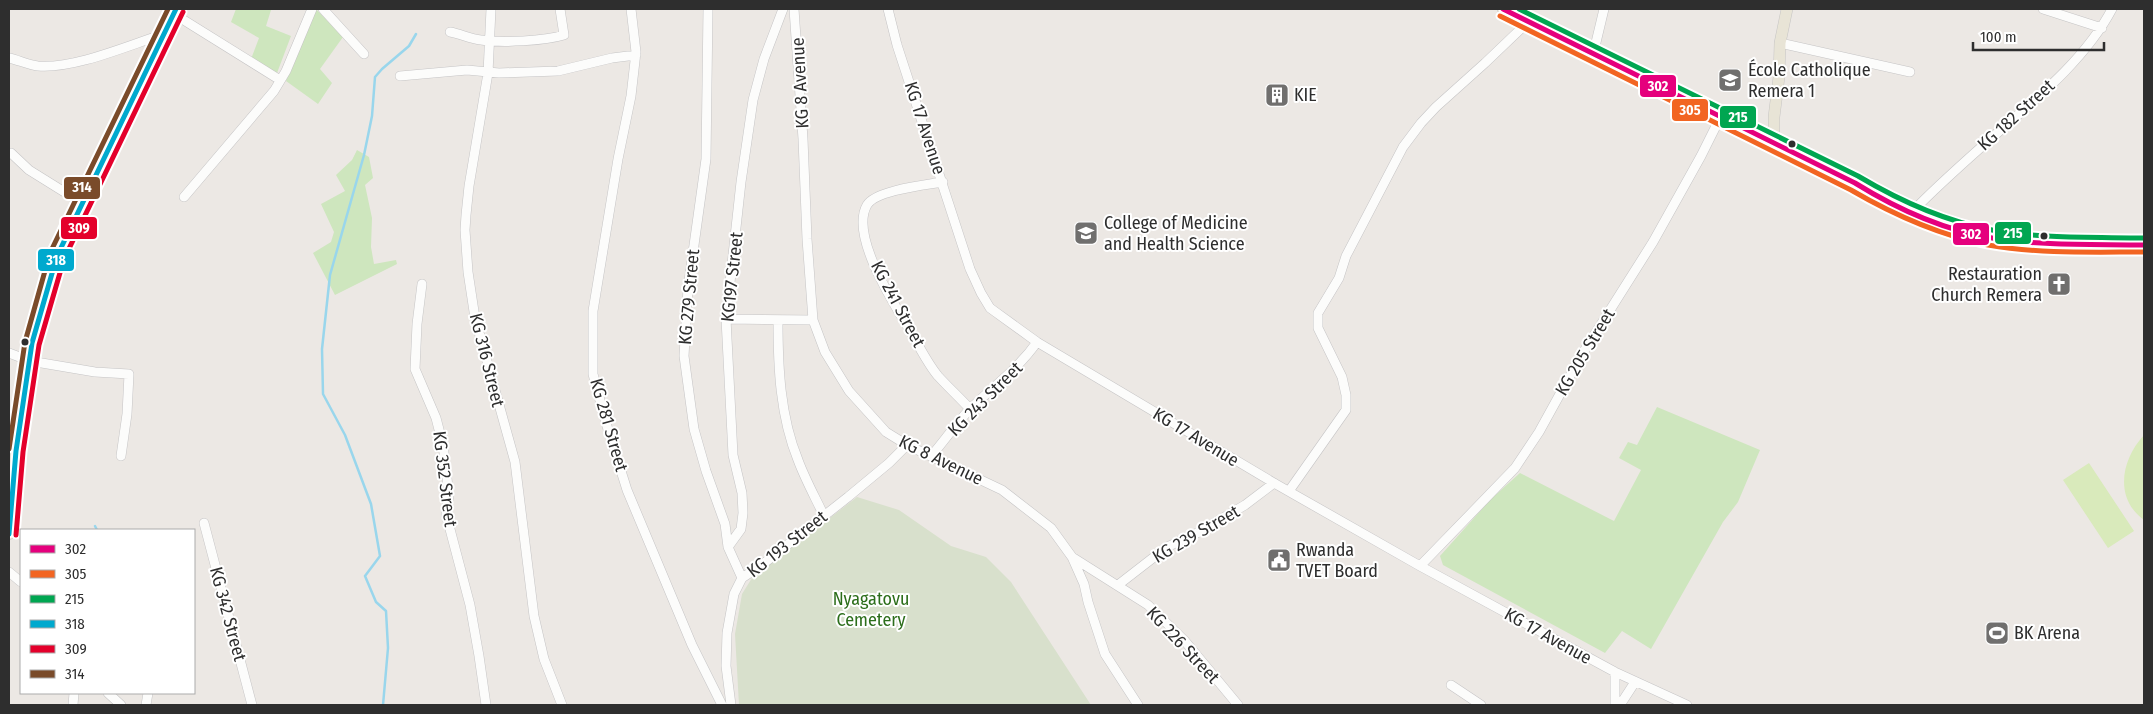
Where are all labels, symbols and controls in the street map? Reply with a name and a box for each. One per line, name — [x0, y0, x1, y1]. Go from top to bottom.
scale bar — [1973, 20, 2104, 52]
text: 100 m — [1980, 28, 2017, 46]
street label: KG 8 Avenue — [787, 37, 813, 129]
place label: École Catholique Remera 1 — [1748, 58, 1871, 102]
school or university icon: École Catholique Remera 1 — [1717, 67, 1743, 93]
line badge: 302 — [1639, 74, 1677, 98]
street label: KG 182 Street — [1973, 75, 2059, 155]
text: 302 — [1647, 78, 1669, 95]
street label: KG 17 Avenue — [900, 79, 950, 177]
building icon: KIE — [1264, 82, 1290, 108]
place label: KIE — [1294, 84, 1317, 106]
line badge: 305 — [1671, 98, 1709, 122]
text: 305 — [1678, 102, 1701, 119]
line badge: 215 — [1719, 105, 1757, 129]
text: 215 — [1727, 109, 1748, 126]
unlabelled marker — [1787, 139, 1797, 149]
line badge: 314 — [63, 176, 101, 200]
text: 314 — [71, 179, 92, 196]
place label: College of Medicine and Health Science — [1104, 212, 1248, 255]
line badge: 309 — [60, 216, 98, 240]
text: 309 — [67, 220, 90, 237]
school or university icon: College of Medicine and Health Science — [1073, 220, 1099, 246]
line badge: 215 — [1994, 221, 2032, 245]
line badge: 302 — [1952, 222, 1990, 246]
text: 215 — [2002, 225, 2023, 242]
text: 302 — [1960, 226, 1982, 243]
street label: KG197 Street — [716, 231, 748, 323]
unlabelled marker — [2039, 231, 2049, 241]
line badge: 318 — [37, 248, 75, 272]
street label: KG 279 Street — [674, 248, 704, 346]
text: 318 — [45, 252, 66, 269]
street label: KG 241 Street — [866, 257, 930, 351]
place label: Restauration Church Remera — [1931, 263, 2042, 306]
church icon: Restauration Church Remera — [2046, 271, 2072, 297]
street label: KG 205 Street — [1550, 304, 1620, 400]
street label: KG 316 Street — [465, 311, 509, 409]
unlabelled marker — [20, 337, 30, 347]
street label: KG 243 Street — [943, 357, 1027, 441]
street label: KG 281 Street — [585, 376, 633, 474]
street label: KG 17 Avenue — [1149, 403, 1243, 471]
street label: KG 352 Street — [428, 430, 462, 528]
street label: KG 8 Avenue — [895, 430, 987, 490]
street label: KG 239 Street — [1149, 500, 1244, 568]
street label: KG 193 Street — [742, 506, 832, 582]
legend — [20, 529, 195, 694]
place label: Rwanda TVET Board — [1296, 539, 1378, 582]
text: 302 — [65, 540, 86, 558]
public building icon: Rwanda TVET Board — [1266, 547, 1292, 573]
street label: KG 342 Street — [205, 564, 251, 664]
text: 305 — [65, 565, 87, 583]
park label: Nyagatovu Cemetery — [833, 588, 909, 631]
text: 215 — [65, 590, 84, 608]
street label: KG 226 Street — [1142, 602, 1224, 688]
street label: KG 17 Avenue — [1500, 603, 1596, 669]
text: 318 — [65, 615, 85, 633]
sports icon: BK Arena — [1984, 620, 2010, 646]
place label: BK Arena — [2014, 622, 2080, 644]
text: 309 — [65, 640, 87, 658]
text: 314 — [65, 665, 85, 683]

